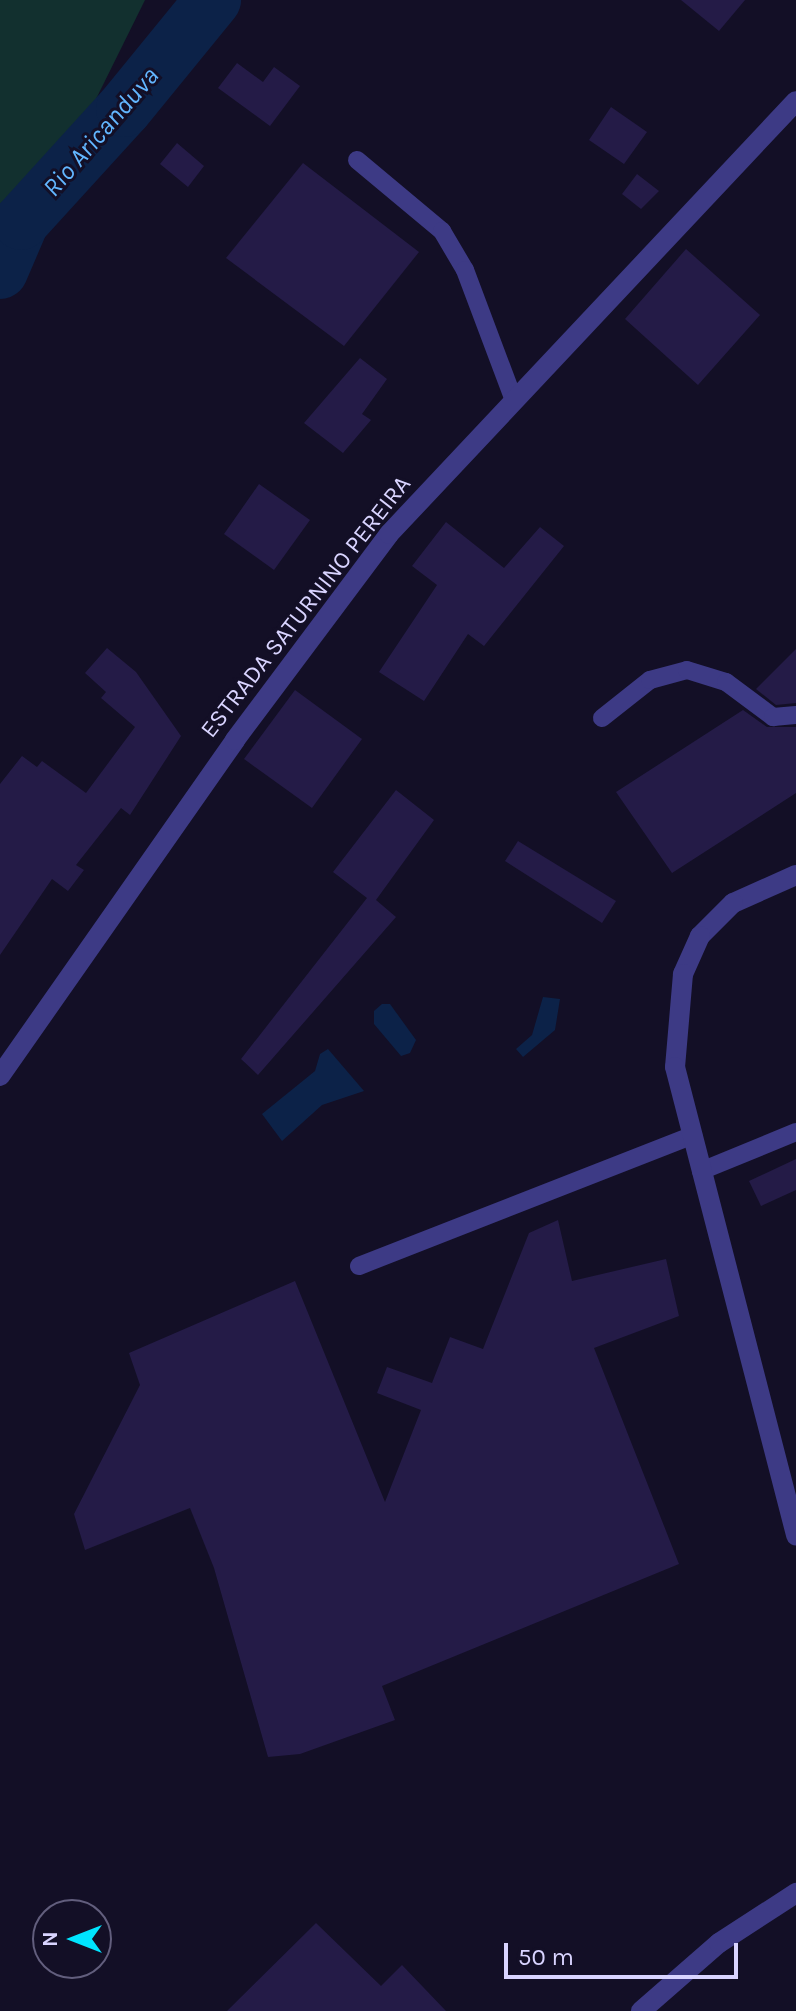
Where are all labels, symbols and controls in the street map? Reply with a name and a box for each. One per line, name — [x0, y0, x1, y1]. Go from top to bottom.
water label: Rio Aricanduva — [36, 61, 166, 203]
street label: ESTRADA SATURNINO PEREIRA — [195, 470, 417, 744]
north arrow — [32, 1899, 112, 1979]
scale bar — [508, 1927, 742, 1977]
text: N — [37, 1931, 63, 1947]
text: 50 m — [518, 1943, 574, 1971]

